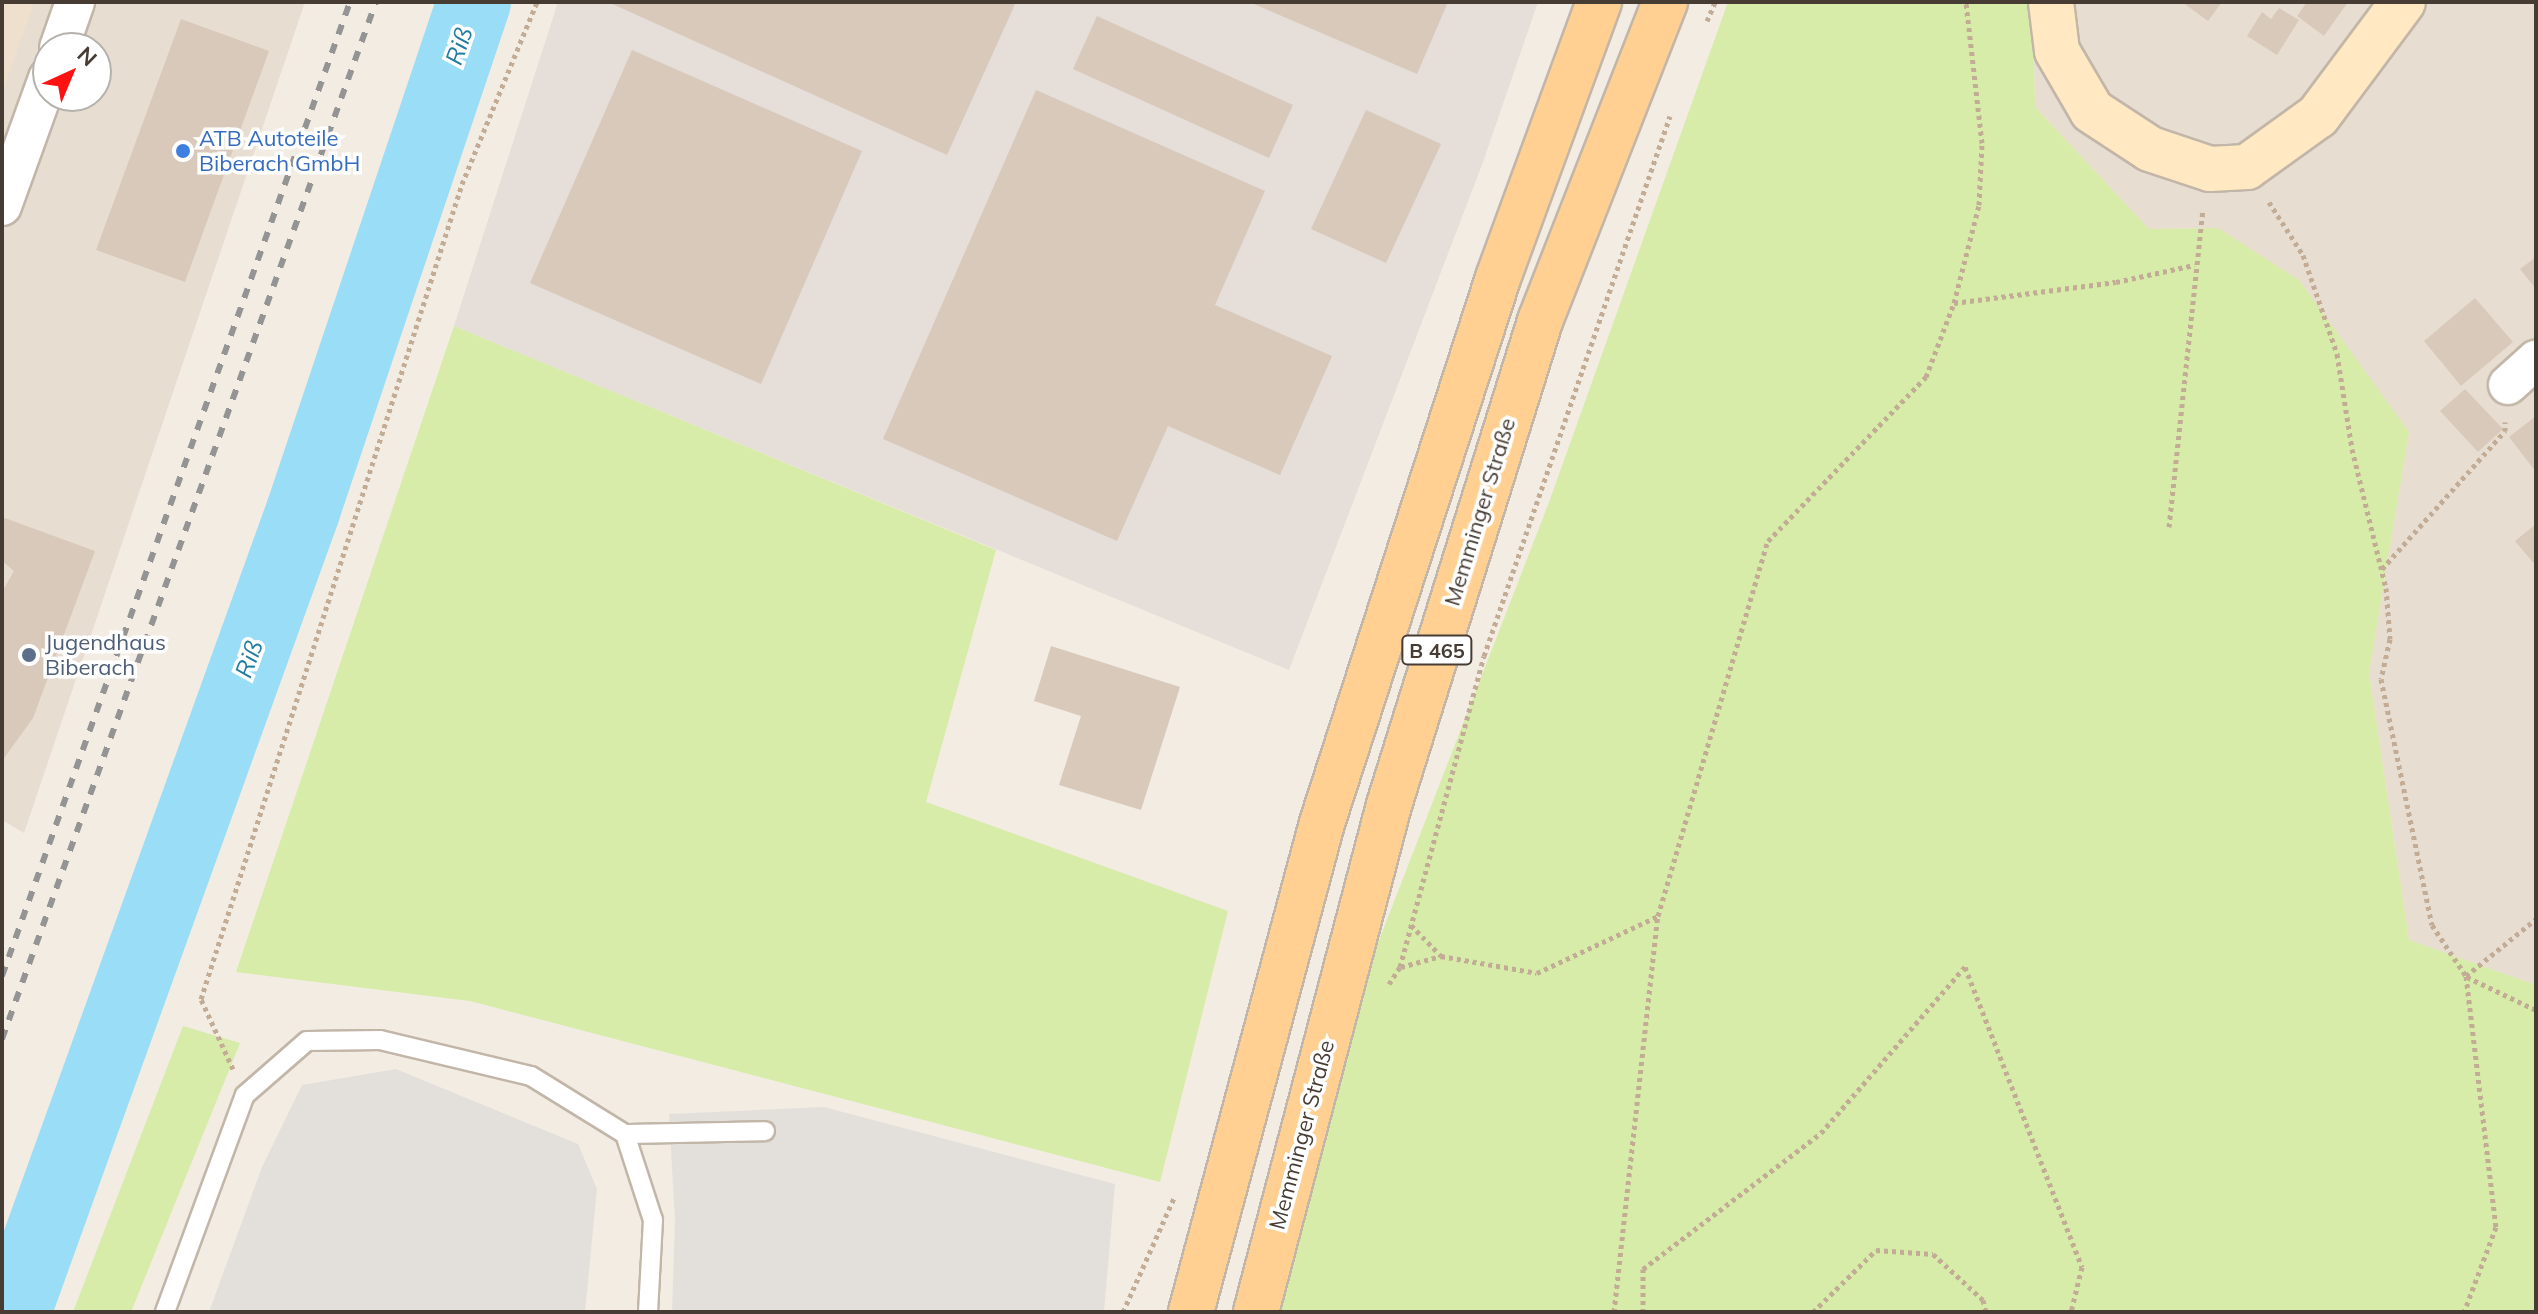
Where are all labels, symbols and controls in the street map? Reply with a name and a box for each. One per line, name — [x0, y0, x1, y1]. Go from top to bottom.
water label: Riß — [439, 24, 479, 68]
north arrow — [32, 32, 112, 112]
text: N — [72, 40, 103, 72]
place label: ATB Autoteile Biberach GmbH — [199, 125, 360, 176]
marker: ATB Autoteile Biberach GmbH — [174, 142, 192, 160]
street label: Memminger Straße — [1439, 415, 1521, 609]
place label: Jugendhaus Biberach — [45, 629, 166, 680]
road number: B 465 — [1401, 634, 1473, 666]
water label: Riß — [229, 636, 269, 682]
marker: Jugendhaus Biberach — [20, 646, 38, 664]
street label: Memminger Straße — [1264, 1037, 1340, 1233]

